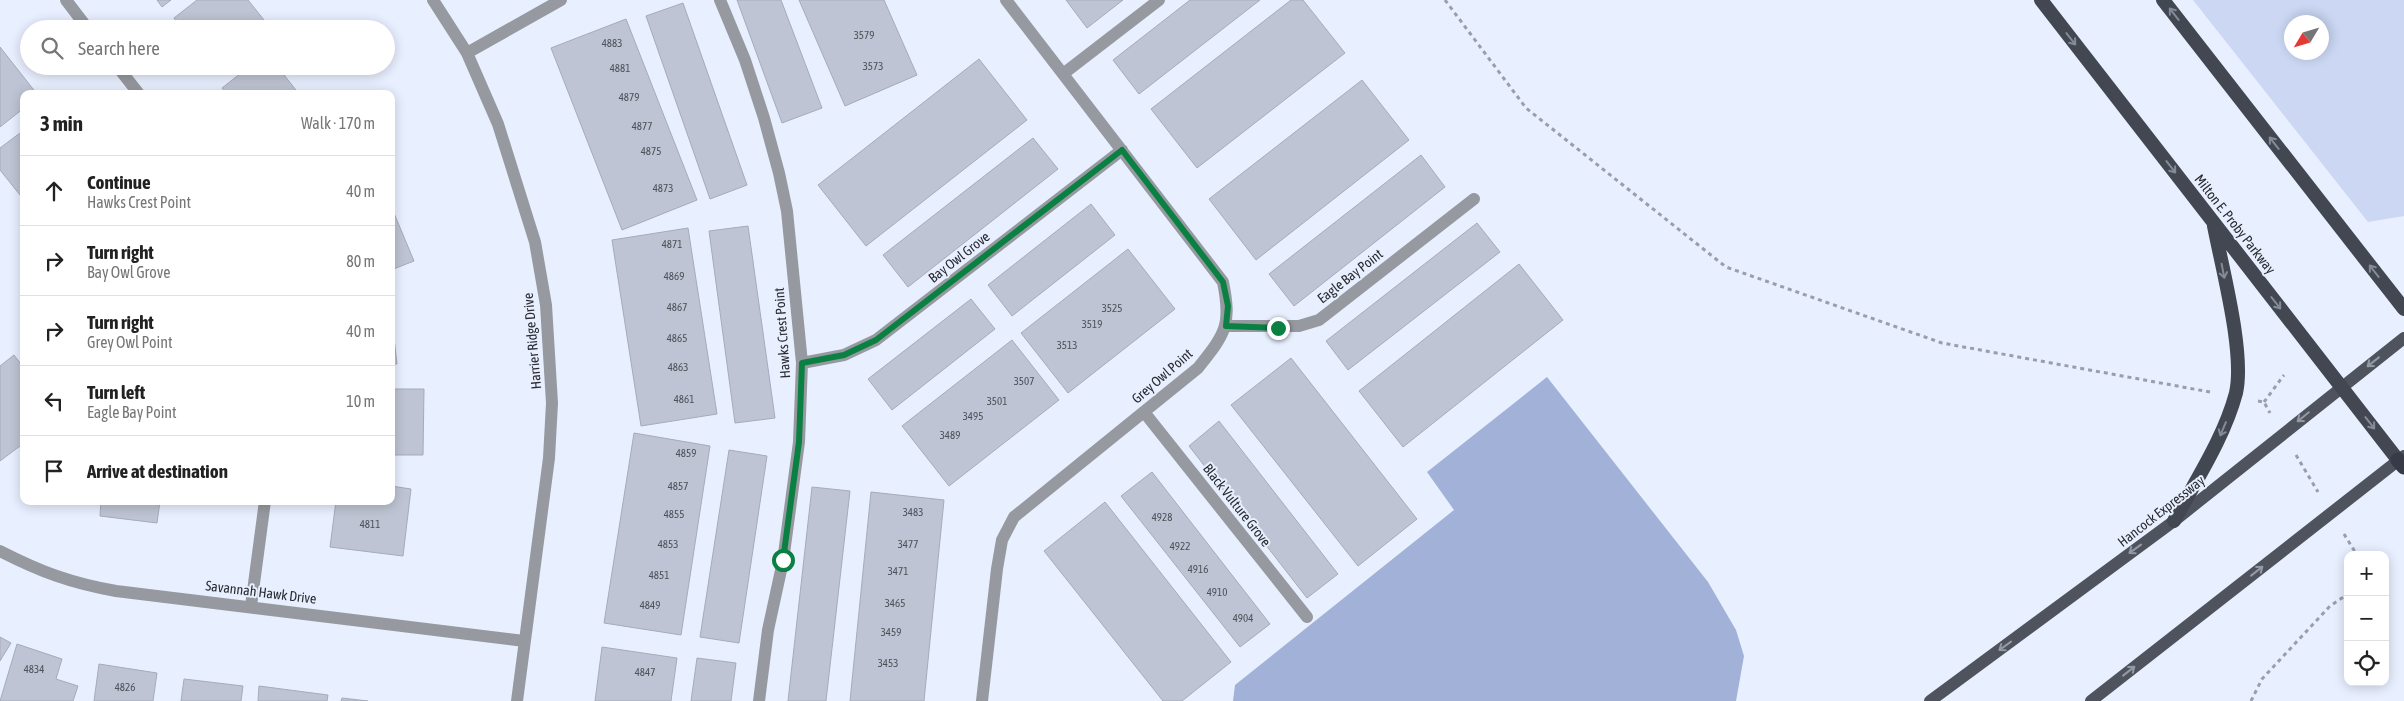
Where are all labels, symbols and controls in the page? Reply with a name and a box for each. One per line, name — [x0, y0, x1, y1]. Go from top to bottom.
one-way arrow — [2169, 8, 2180, 21]
north arrow — [2284, 15, 2329, 60]
search box — [20, 20, 395, 75]
house number: 3579 — [854, 29, 874, 41]
one-way arrow — [2066, 32, 2077, 45]
icon: search — [38, 34, 66, 62]
text: Search here — [78, 37, 160, 59]
house number: 4883 — [602, 37, 622, 49]
house number: 3573 — [863, 60, 883, 72]
house number: 4881 — [610, 62, 630, 74]
house number: 4879 — [619, 91, 639, 103]
text: 3 min — [40, 111, 83, 135]
text: Walk · 170 m — [301, 114, 375, 132]
house number: 4877 — [632, 120, 652, 132]
one-way arrow — [2269, 137, 2280, 150]
house number: 4875 — [641, 145, 661, 157]
one-way arrow — [2165, 160, 2176, 173]
text: Continue — [87, 171, 151, 193]
street label: Milton E. Proby Parkway — [2191, 171, 2279, 277]
icon: ahead — [40, 177, 68, 205]
text: 40 m — [346, 182, 375, 200]
house number: 4873 — [653, 182, 673, 194]
text: Hawks Crest Point — [87, 193, 191, 211]
street label: Bay Owl Grove — [925, 228, 993, 286]
house number: 4871 — [662, 238, 682, 250]
text: Turn right — [87, 241, 154, 263]
street label: Eagle Bay Point — [1314, 246, 1386, 306]
icon: right — [40, 247, 68, 275]
text: 80 m — [346, 252, 375, 270]
one-way arrow — [2218, 262, 2228, 278]
text: Bay Owl Grove — [87, 263, 170, 281]
one-way arrow — [2369, 264, 2379, 278]
house number: 4869 — [664, 270, 684, 282]
street label: Hawks Crest Point — [771, 287, 793, 379]
street label: Harrier Ridge Drive — [520, 292, 544, 390]
one-way arrow — [2271, 296, 2281, 310]
house number: 4867 — [667, 301, 687, 313]
house number: 3525 — [1102, 302, 1122, 314]
text: Turn right — [87, 311, 154, 333]
icon: right — [40, 317, 68, 345]
route end — [1267, 317, 1290, 340]
house number: 3519 — [1082, 318, 1102, 330]
text: 40 m — [346, 322, 375, 340]
house number: 4865 — [667, 332, 687, 344]
text: Grey Owl Point — [87, 333, 173, 351]
house number: 3513 — [1057, 339, 1077, 351]
street label: Grey Owl Point — [1128, 345, 1196, 407]
one-way arrow — [2366, 356, 2379, 367]
house number: 4863 — [668, 361, 688, 373]
house number: 3507 — [1014, 375, 1034, 387]
text: Turn left — [87, 381, 145, 403]
icon: left — [40, 387, 68, 415]
text: 10 m — [346, 392, 375, 410]
house number: 4861 — [674, 393, 694, 405]
house number: 3501 — [987, 395, 1007, 407]
text: Eagle Bay Point — [87, 403, 177, 421]
house number: 3495 — [963, 410, 983, 422]
one-way arrow — [2297, 411, 2310, 422]
one-way arrow — [2364, 416, 2375, 429]
one-way arrow — [2217, 421, 2227, 436]
house number: 3489 — [940, 429, 960, 441]
house number: 4859 — [676, 447, 696, 459]
icon: arrive — [40, 457, 68, 485]
text: Arrive at destination — [87, 460, 228, 482]
street label: Black Vulture Grove — [1200, 461, 1274, 549]
street label: Hancock Expressway — [2114, 472, 2208, 550]
house number: 4857 — [668, 480, 688, 492]
house number: 3483 — [903, 506, 923, 518]
house number: 4855 — [664, 508, 684, 520]
house number: 4928 — [1152, 511, 1172, 523]
house number: 4811 — [360, 518, 380, 530]
house number: 4853 — [658, 538, 678, 550]
house number: 3477 — [898, 538, 918, 550]
house number: 4922 — [1170, 540, 1190, 552]
one-way arrow — [2129, 544, 2142, 555]
route start — [772, 549, 795, 572]
map controls — [2344, 551, 2389, 686]
button: + — [2344, 551, 2389, 596]
house number: 4916 — [1188, 563, 1208, 575]
house number: 3471 — [888, 565, 908, 577]
one-way arrow — [2250, 565, 2263, 576]
house number: 4851 — [649, 569, 669, 581]
street label: Savannah Hawk Drive — [205, 577, 317, 607]
house number: 4910 — [1207, 586, 1227, 598]
button: − — [2344, 596, 2389, 641]
house number: 3465 — [885, 597, 905, 609]
house number: 4849 — [640, 599, 660, 611]
house number: 4904 — [1233, 612, 1253, 624]
house number: 3459 — [881, 626, 901, 638]
one-way arrow — [1998, 641, 2012, 651]
button: locate — [2344, 641, 2389, 686]
house number: 3453 — [878, 657, 898, 669]
house number: 4834 — [24, 663, 44, 675]
house number: 4847 — [635, 666, 655, 678]
one-way arrow — [2122, 666, 2136, 676]
house number: 4826 — [115, 681, 135, 693]

